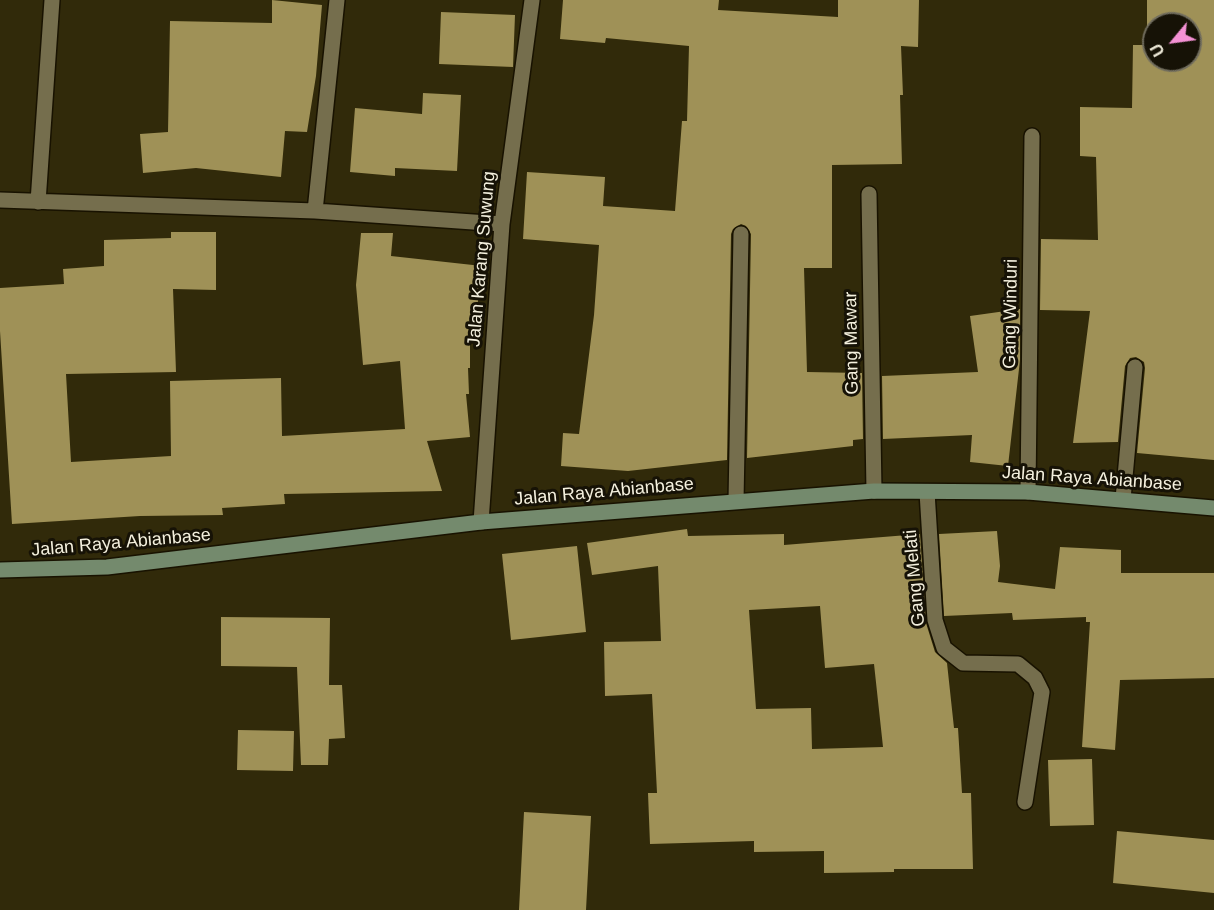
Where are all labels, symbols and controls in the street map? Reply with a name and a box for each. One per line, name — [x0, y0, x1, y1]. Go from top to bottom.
north arrow — [1142, 12, 1202, 72]
text: U — [1147, 41, 1168, 59]
street label: Jalan Karang Suwung — [464, 170, 500, 348]
street label: Gang Winduri — [999, 259, 1023, 369]
street label: Gang Mawar — [840, 291, 864, 395]
street label: Jalan Raya Abianbase — [1001, 462, 1183, 496]
street label: Jalan Raya Abianbase — [513, 473, 695, 511]
street label: Jalan Raya Abianbase — [30, 524, 212, 562]
street label: Gang Melati — [900, 529, 930, 627]

